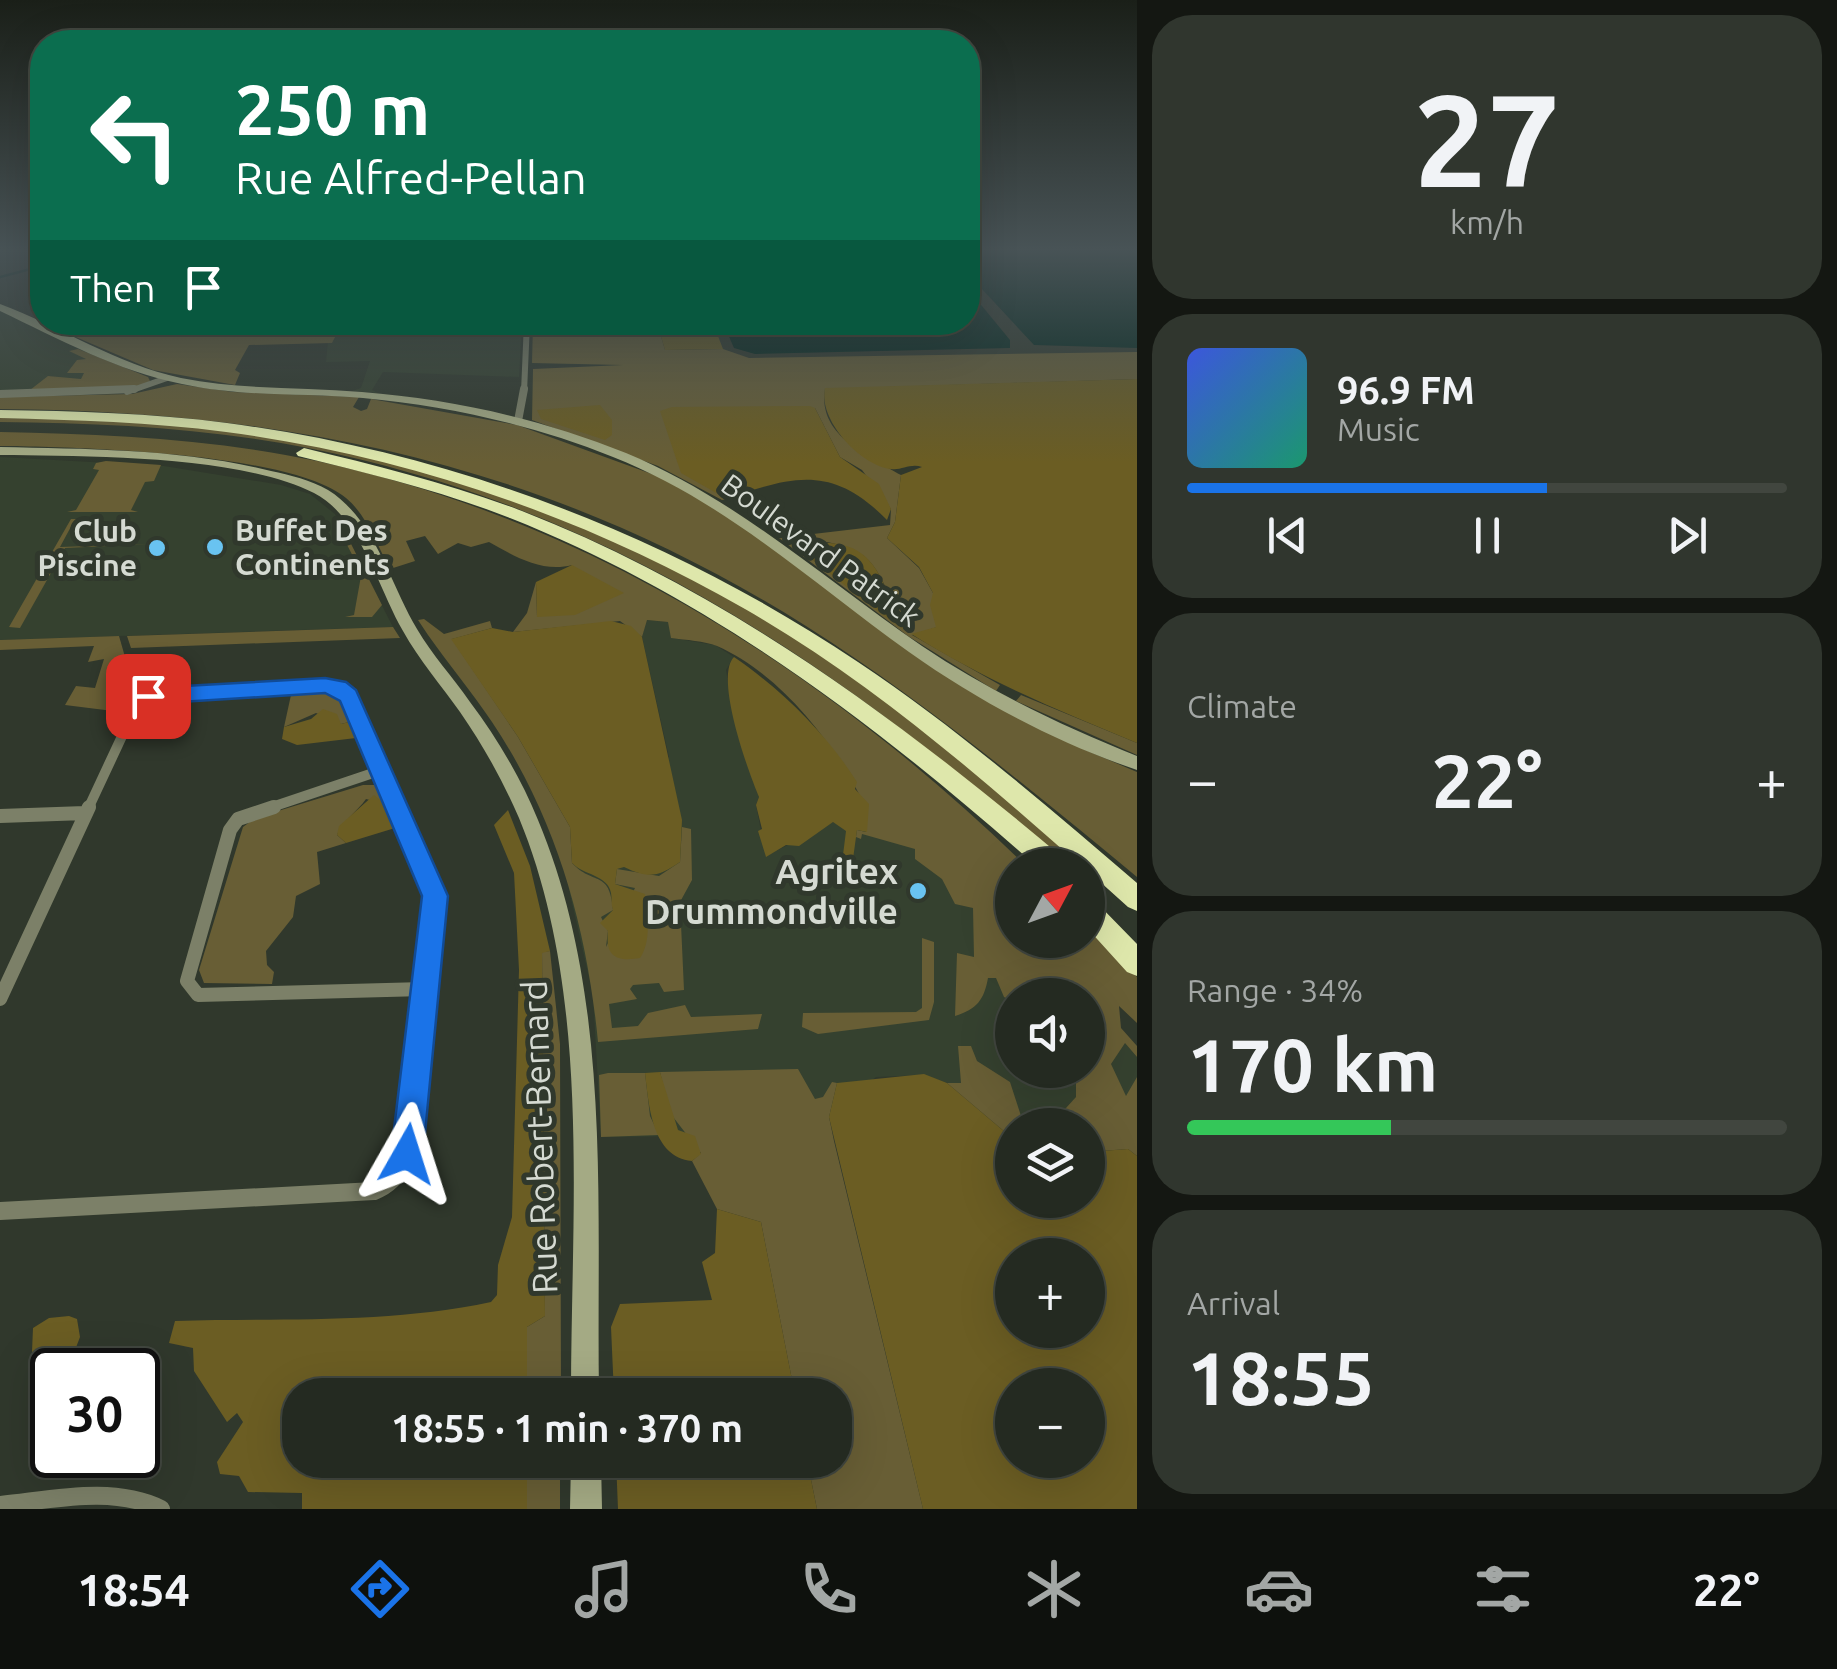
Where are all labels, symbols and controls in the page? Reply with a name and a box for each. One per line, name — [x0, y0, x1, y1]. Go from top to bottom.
text: 27 — [1414, 66, 1560, 212]
icon: left — [70, 70, 200, 200]
text: 250 m — [235, 70, 430, 148]
text: Rue Alfred-Pellan — [235, 152, 587, 203]
text: km/h — [1450, 204, 1524, 240]
icon: arrive — [176, 260, 231, 315]
text: Then — [70, 267, 156, 309]
text: 96.9 FM — [1337, 369, 1475, 411]
text: Music — [1337, 411, 1420, 447]
street label: Boulevard Patrick — [715, 467, 927, 633]
icon: previous — [1260, 508, 1315, 563]
icon: pause — [1460, 508, 1515, 563]
icon: next — [1660, 508, 1715, 563]
place label: Buffet Des Continents — [235, 513, 390, 581]
place label: Club Piscine — [38, 514, 137, 582]
marker: Buffet Des Continents — [204, 536, 226, 558]
marker: Club Piscine — [146, 537, 168, 559]
pin — [106, 654, 191, 739]
icon: arrive — [121, 669, 176, 724]
text: Climate — [1187, 688, 1297, 724]
text: 22° — [1431, 738, 1543, 822]
text: − — [1187, 749, 1218, 810]
text: + — [1756, 749, 1787, 810]
north arrow — [995, 848, 1105, 958]
map controls — [995, 848, 1105, 1478]
place label: Agritex Drummondville — [645, 851, 898, 931]
marker: Agritex Drummondville — [907, 880, 929, 902]
text: Range · 34% — [1187, 972, 1363, 1008]
button: sound — [995, 978, 1105, 1088]
street label: Rue Robert-Bernard — [514, 979, 564, 1295]
text: 170 km — [1187, 1022, 1438, 1106]
position arrow — [355, 1102, 459, 1206]
button: layers — [995, 1108, 1105, 1218]
button: + — [995, 1238, 1105, 1348]
text: Arrival — [1187, 1285, 1280, 1321]
text: 18:55 — [1187, 1335, 1375, 1419]
speed limit sign: 30 — [30, 1348, 160, 1478]
button: − — [995, 1368, 1105, 1478]
text: 18:55 · 1 min · 370 m — [391, 1407, 743, 1449]
icon: directions — [345, 1554, 415, 1624]
icon: music — [569, 1554, 639, 1624]
icon: phone — [794, 1554, 864, 1624]
icon: climate — [1019, 1554, 1089, 1624]
icon: car — [1244, 1554, 1314, 1624]
icon: filters — [1468, 1554, 1538, 1624]
text: 18:54 — [77, 1564, 190, 1615]
text: 22° — [1693, 1564, 1760, 1615]

